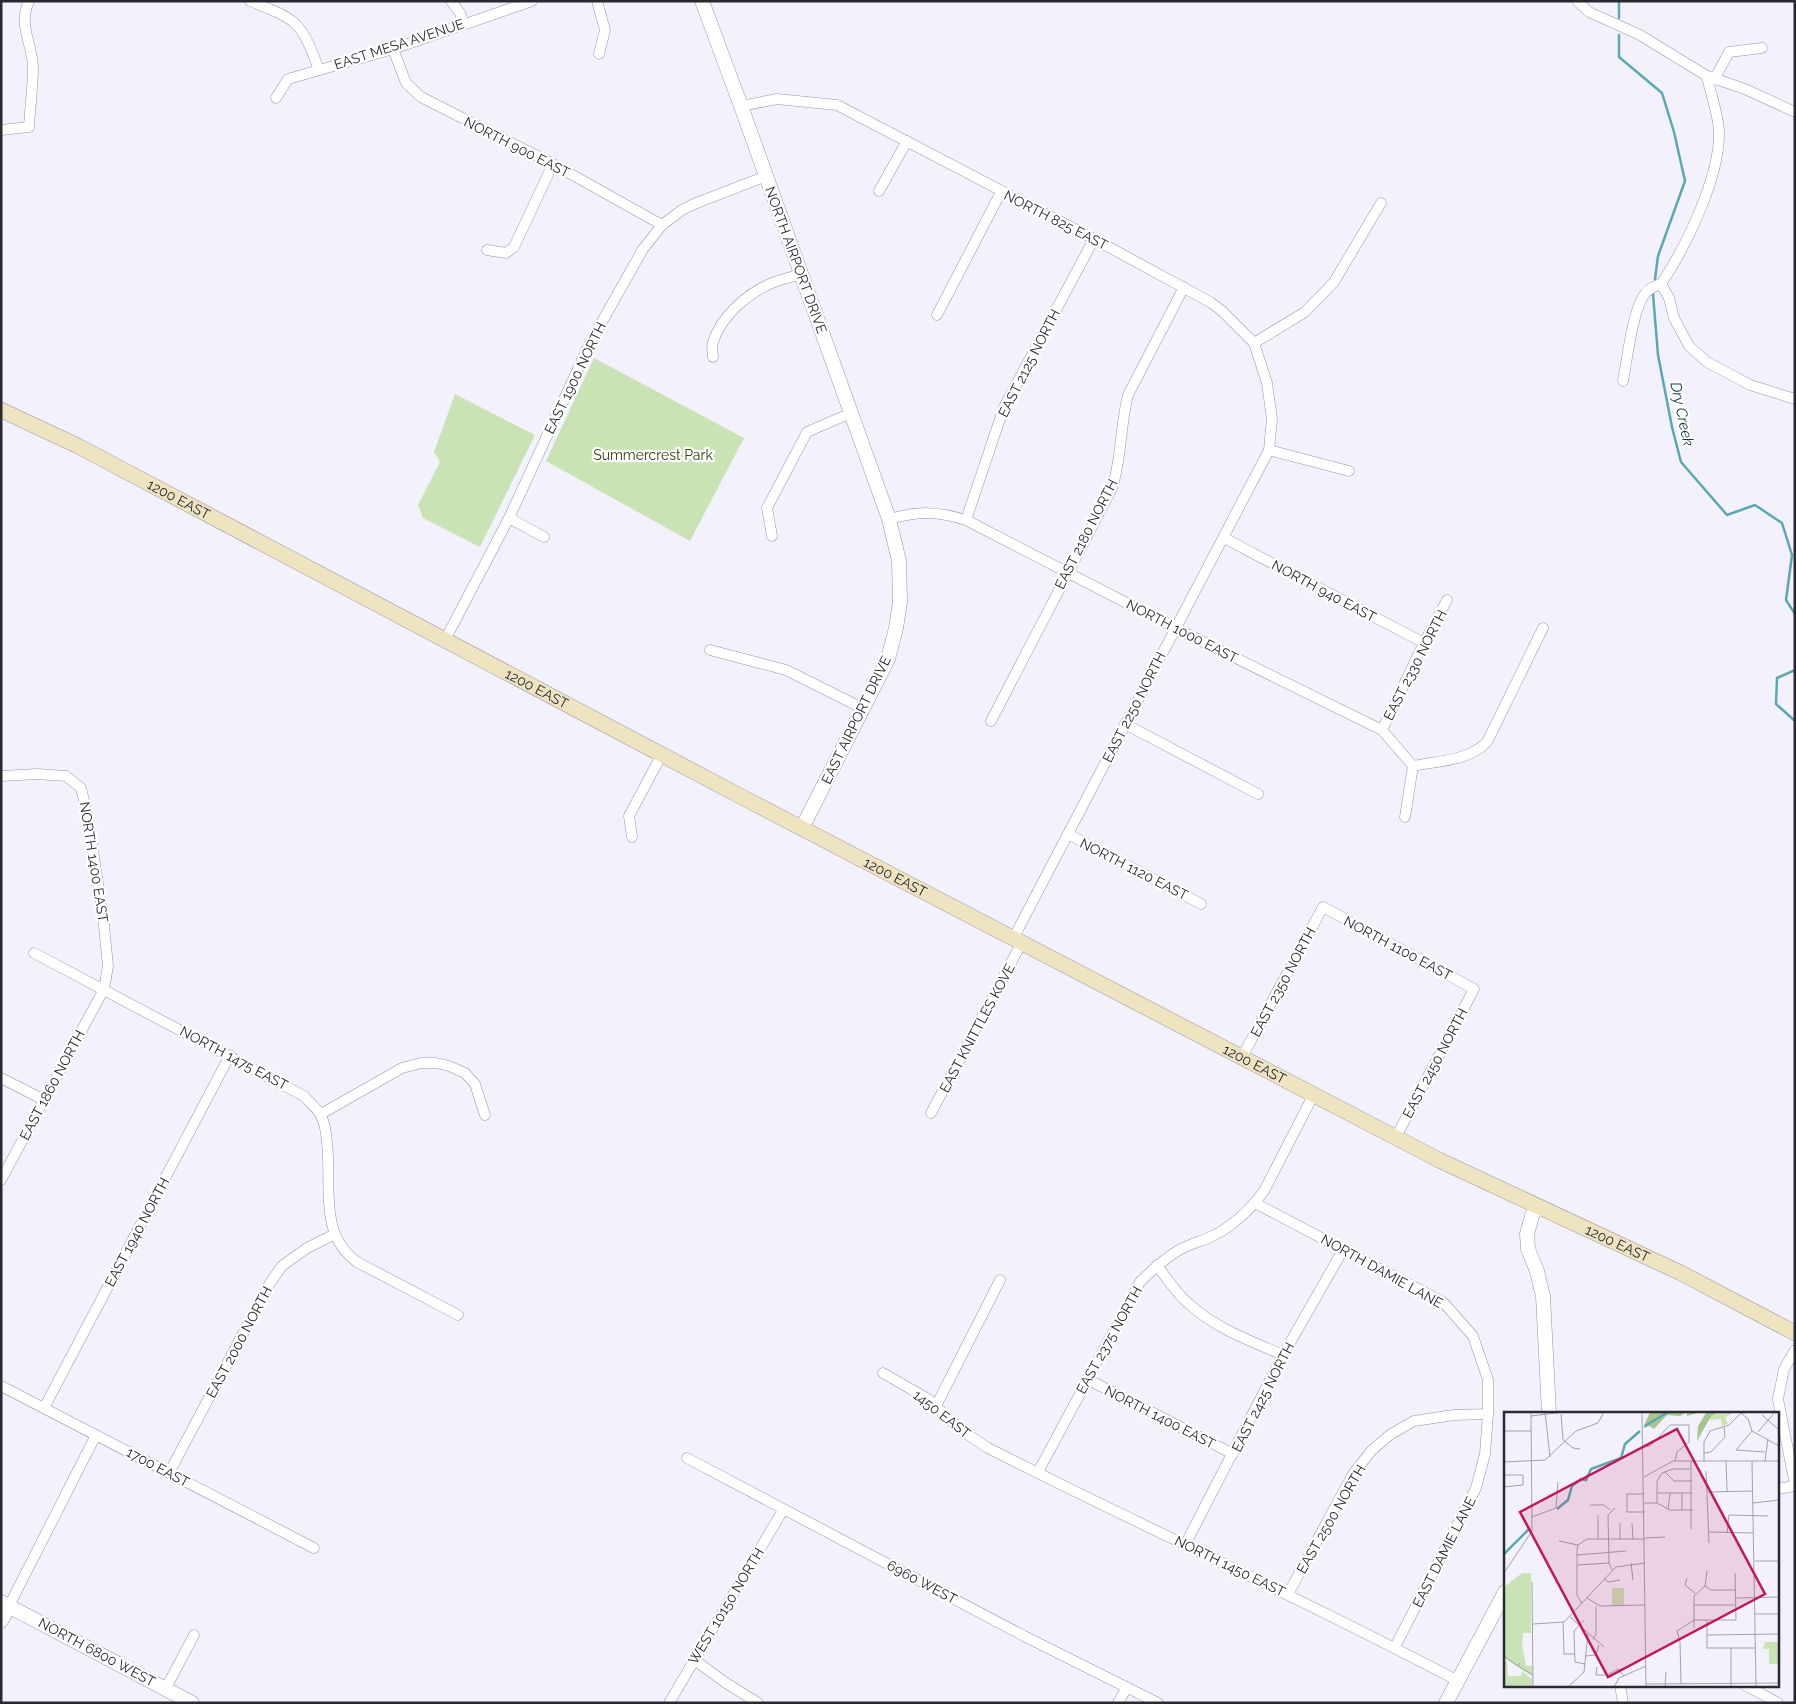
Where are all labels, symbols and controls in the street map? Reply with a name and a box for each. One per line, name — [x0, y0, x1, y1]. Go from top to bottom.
street label: EAST MESA AVENUE — [332, 15, 466, 73]
street label: NORTH 900 EAST — [461, 113, 573, 181]
street label: NORTH AIRPORT DRIVE — [762, 184, 830, 336]
street label: NORTH 825 EAST — [1001, 187, 1111, 253]
street label: EAST 2125 NORTH — [995, 306, 1063, 420]
street label: EAST 1900 NORTH — [541, 320, 609, 436]
water label: Dry Creek — [1666, 380, 1698, 448]
park label: Summercrest Park — [593, 447, 713, 463]
street label: 1200 EAST — [145, 476, 213, 523]
street label: EAST 2180 NORTH — [1051, 476, 1121, 592]
street label: NORTH 940 EAST — [1269, 557, 1379, 625]
street label: NORTH 1000 EAST — [1124, 596, 1241, 666]
street label: EAST 2330 NORTH — [1380, 607, 1450, 723]
street label: EAST 2250 NORTH — [1099, 649, 1169, 765]
street label: EAST AIRPORT DRIVE — [818, 653, 894, 787]
street label: 1200 EAST — [503, 665, 571, 712]
street label: NORTH 1400 EAST — [77, 800, 112, 924]
street label: NORTH 1120 EAST — [1077, 835, 1191, 903]
street label: 1200 EAST — [861, 854, 930, 900]
street label: NORTH 1100 EAST — [1341, 913, 1455, 984]
street label: EAST 2350 NORTH — [1247, 924, 1319, 1040]
street label: EAST KNITTLES KOVE — [936, 961, 1018, 1095]
street label: EAST 2450 NORTH — [1399, 1005, 1471, 1121]
street label: NORTH 1475 EAST — [177, 1023, 291, 1093]
street label: EAST 1860 NORTH — [16, 1027, 88, 1143]
street label: 1200 EAST — [1220, 1041, 1289, 1087]
street label: EAST 1940 NORTH — [101, 1175, 173, 1289]
street label: 1200 EAST — [1583, 1222, 1653, 1265]
street label: NORTH DAMIE LANE — [1318, 1231, 1446, 1311]
street label: EAST 2375 NORTH — [1073, 1283, 1145, 1397]
street label: EAST 2000 NORTH — [203, 1284, 275, 1400]
street label: EAST 2425 NORTH — [1228, 1340, 1298, 1454]
street label: NORTH 1400 EAST — [1102, 1382, 1218, 1452]
street label: 1450 EAST — [910, 1387, 974, 1442]
inset map — [1504, 1412, 1778, 1686]
street label: 1700 EAST — [124, 1444, 193, 1490]
street label: EAST 2500 NORTH — [1293, 1462, 1369, 1576]
street label: EAST DAMIE LANE — [1409, 1494, 1479, 1610]
street label: NORTH 1450 EAST — [1172, 1532, 1288, 1600]
street label: WEST 10150 NORTH — [685, 1545, 767, 1667]
street label: 6960 WEST — [884, 1557, 960, 1607]
street label: NORTH 6800 WEST — [36, 1614, 159, 1690]

